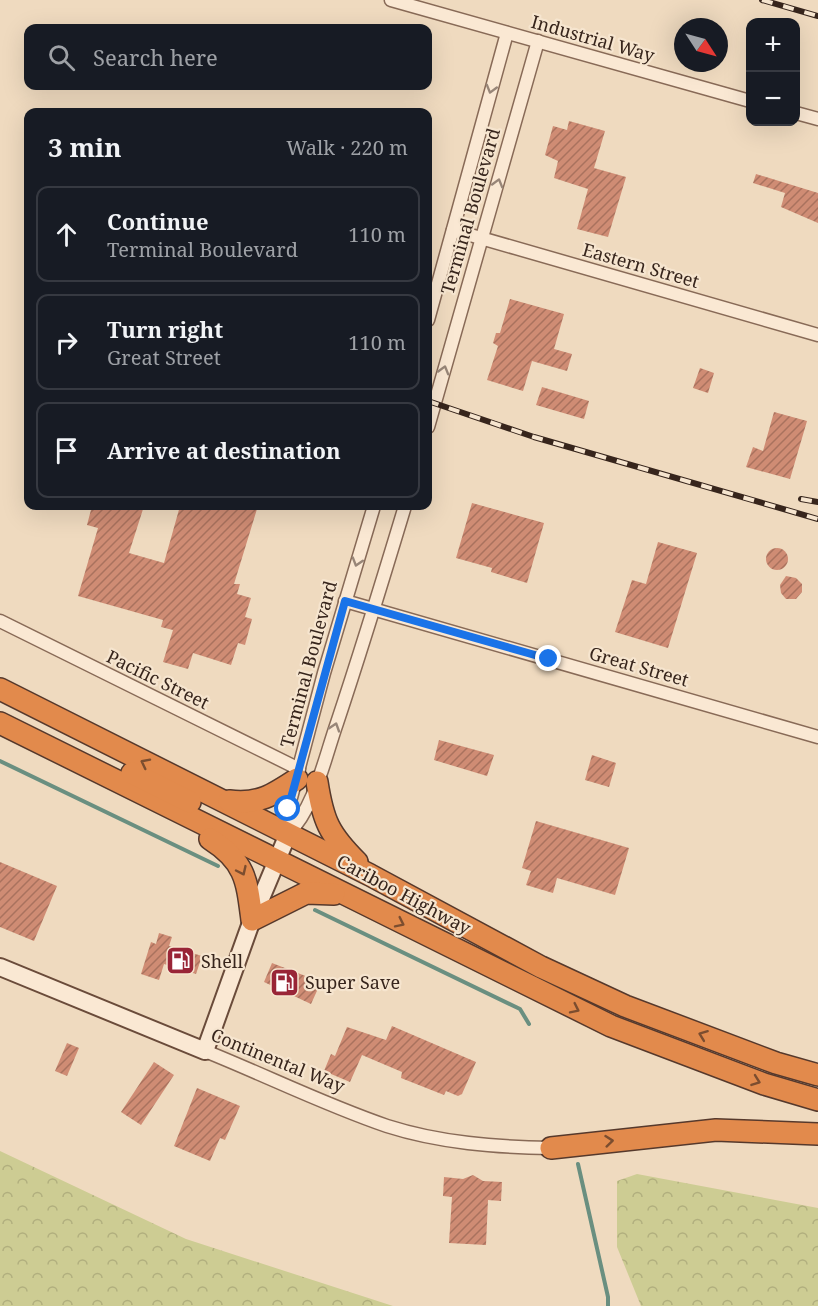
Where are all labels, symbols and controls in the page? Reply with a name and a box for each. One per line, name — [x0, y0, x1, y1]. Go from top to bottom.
street label: Industrial Way — [528, 9, 658, 67]
north arrow — [674, 18, 728, 72]
map controls — [746, 18, 800, 126]
button: + — [746, 18, 800, 72]
search box — [24, 24, 432, 90]
icon: search — [45, 41, 78, 74]
text: Search here — [93, 42, 218, 72]
button: − — [746, 72, 800, 126]
one-way arrow — [486, 84, 499, 94]
street label: Terminal Boulevard — [435, 125, 505, 297]
text: 3 min — [48, 129, 122, 165]
text: Walk · 220 m — [286, 134, 408, 161]
one-way arrow — [491, 178, 503, 189]
text: Continue — [107, 206, 209, 236]
icon: ahead — [50, 218, 83, 251]
text: 110 m — [348, 221, 406, 248]
text: Terminal Boulevard — [107, 236, 298, 263]
street label: Eastern Street — [580, 237, 702, 293]
text: Turn right — [107, 314, 223, 344]
icon: right — [50, 326, 83, 359]
text: 110 m — [348, 329, 406, 356]
text: Great Street — [107, 344, 221, 371]
one-way arrow — [437, 366, 449, 376]
icon: arrive — [50, 434, 83, 467]
text: Arrive at destination — [107, 435, 341, 465]
one-way arrow — [352, 556, 364, 567]
street label: Terminal Boulevard — [274, 578, 342, 750]
street label: Great Street — [587, 640, 691, 692]
street label: Pacific Street — [103, 644, 213, 714]
route end — [535, 645, 561, 671]
one-way arrow — [328, 722, 341, 733]
one-way arrow — [140, 758, 151, 770]
route start — [274, 795, 300, 821]
street label: Cariboo Highway — [333, 849, 476, 940]
one-way arrow — [235, 865, 247, 876]
one-way arrow — [394, 915, 405, 927]
fuel station icon: Shell — [164, 945, 196, 977]
place label: Shell — [201, 949, 243, 973]
fuel station icon: Super Save — [268, 966, 300, 998]
place label: Super Save — [305, 970, 400, 994]
one-way arrow — [569, 1001, 580, 1013]
street label: Continental Way — [208, 1022, 349, 1098]
one-way arrow — [699, 1030, 709, 1043]
one-way arrow — [750, 1073, 761, 1086]
one-way arrow — [604, 1136, 614, 1148]

